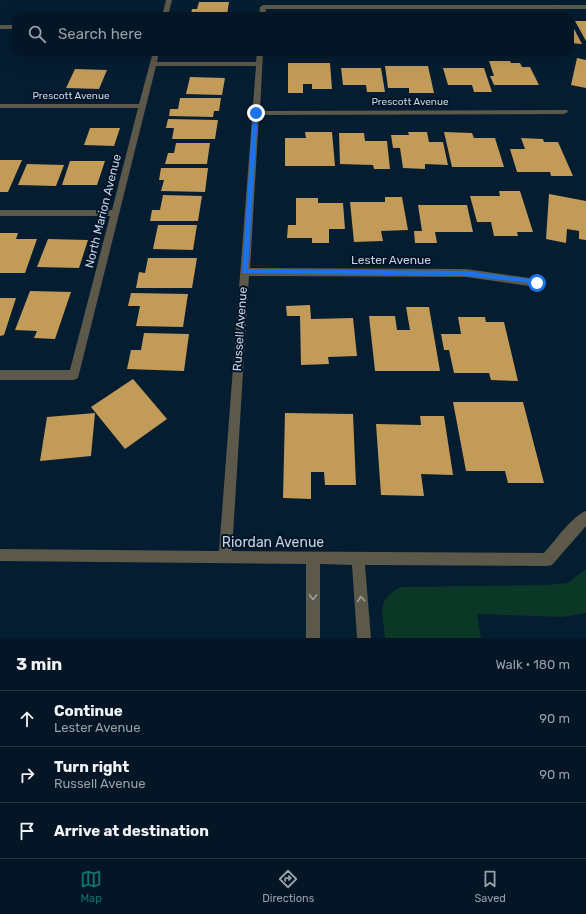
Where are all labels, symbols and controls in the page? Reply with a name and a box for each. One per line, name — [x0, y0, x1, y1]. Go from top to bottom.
search box — [12, 12, 574, 56]
icon: search — [26, 23, 48, 45]
text: Search here — [58, 25, 142, 43]
street label: Prescott Avenue — [32, 90, 110, 102]
street label: Prescott Avenue — [371, 96, 449, 108]
route end — [247, 104, 265, 122]
street label: North Marion Avenue — [82, 152, 124, 270]
street label: Lester Avenue — [351, 253, 431, 267]
route start — [528, 274, 546, 292]
street label: Russell Avenue — [230, 286, 250, 372]
street label: Riordan Avenue — [222, 534, 324, 551]
one-way arrow — [309, 594, 317, 600]
one-way arrow — [357, 596, 366, 602]
text: 3 min — [16, 654, 62, 674]
text: Walk · 180 m — [495, 657, 570, 672]
text: Continue — [54, 702, 123, 720]
icon: ahead — [16, 708, 38, 730]
text: 90 m — [539, 711, 570, 726]
text: Lester Avenue — [54, 720, 140, 735]
text: Turn right — [54, 758, 129, 776]
icon: right — [16, 764, 38, 786]
text: 90 m — [539, 767, 570, 782]
text: Russell Avenue — [54, 776, 146, 791]
icon: arrive — [16, 820, 38, 842]
text: Arrive at destination — [54, 822, 209, 840]
tab: Map — [80, 868, 102, 905]
tab: Directions — [262, 868, 314, 905]
tab: Saved — [475, 868, 506, 905]

